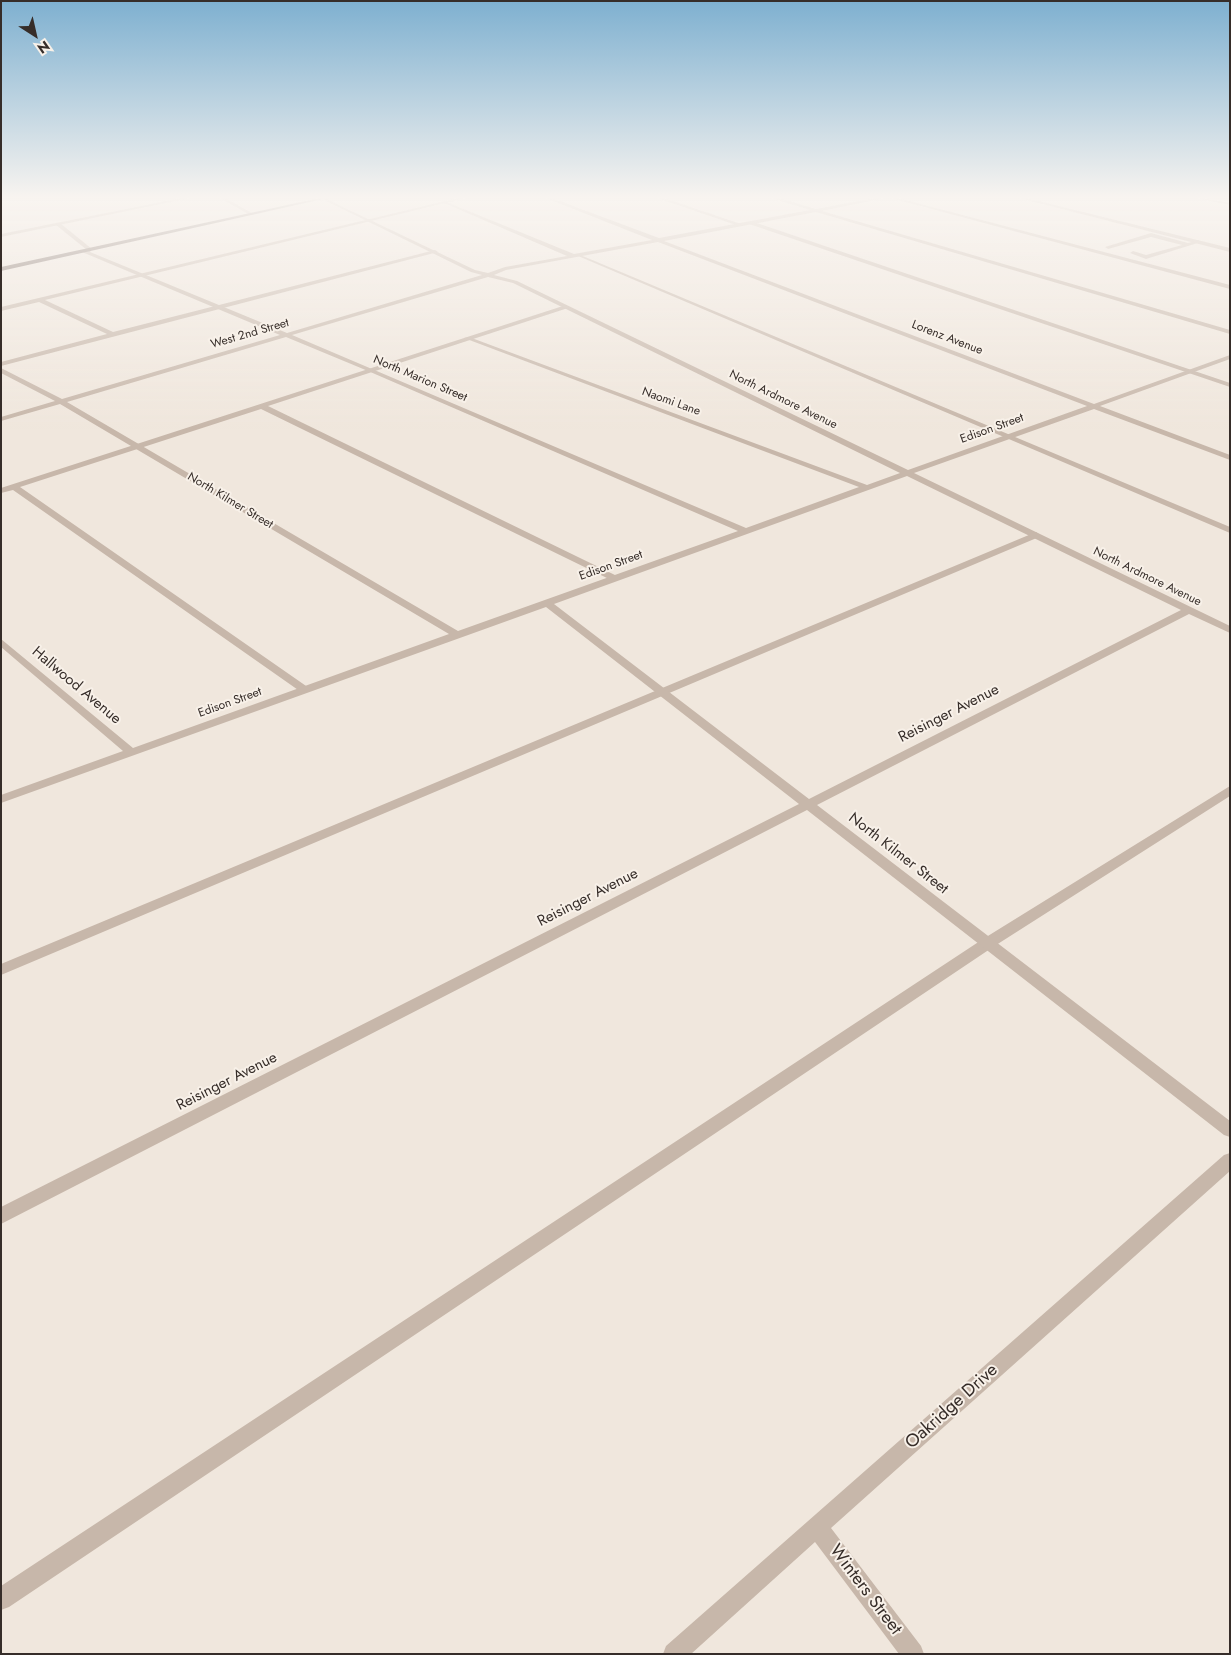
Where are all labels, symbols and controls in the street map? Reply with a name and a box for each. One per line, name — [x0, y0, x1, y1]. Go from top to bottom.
north arrow — [10, 10, 60, 60]
text: N — [33, 36, 54, 59]
street label: West 2nd Street — [209, 316, 291, 352]
street label: Lorenz Avenue — [909, 318, 985, 358]
street label: North Marion Street — [371, 353, 469, 405]
street label: North Ardmore Avenue — [727, 368, 839, 432]
street label: Naomi Lane — [640, 385, 702, 419]
street label: Edison Street — [958, 411, 1026, 447]
street label: North Kilmer Street — [185, 470, 275, 532]
street label: North Ardmore Avenue — [1091, 545, 1203, 609]
street label: Edison Street — [577, 548, 645, 584]
street label: Hallwood Avenue — [28, 643, 124, 729]
street label: Reisinger Avenue — [896, 681, 1002, 747]
street label: Edison Street — [196, 685, 264, 721]
street label: North Kilmer Street — [845, 809, 951, 899]
street label: Reisinger Avenue — [535, 865, 641, 931]
street label: Reisinger Avenue — [174, 1049, 280, 1115]
street label: Oakridge Drive — [901, 1360, 1003, 1454]
street label: Winters Street — [824, 1541, 906, 1639]

